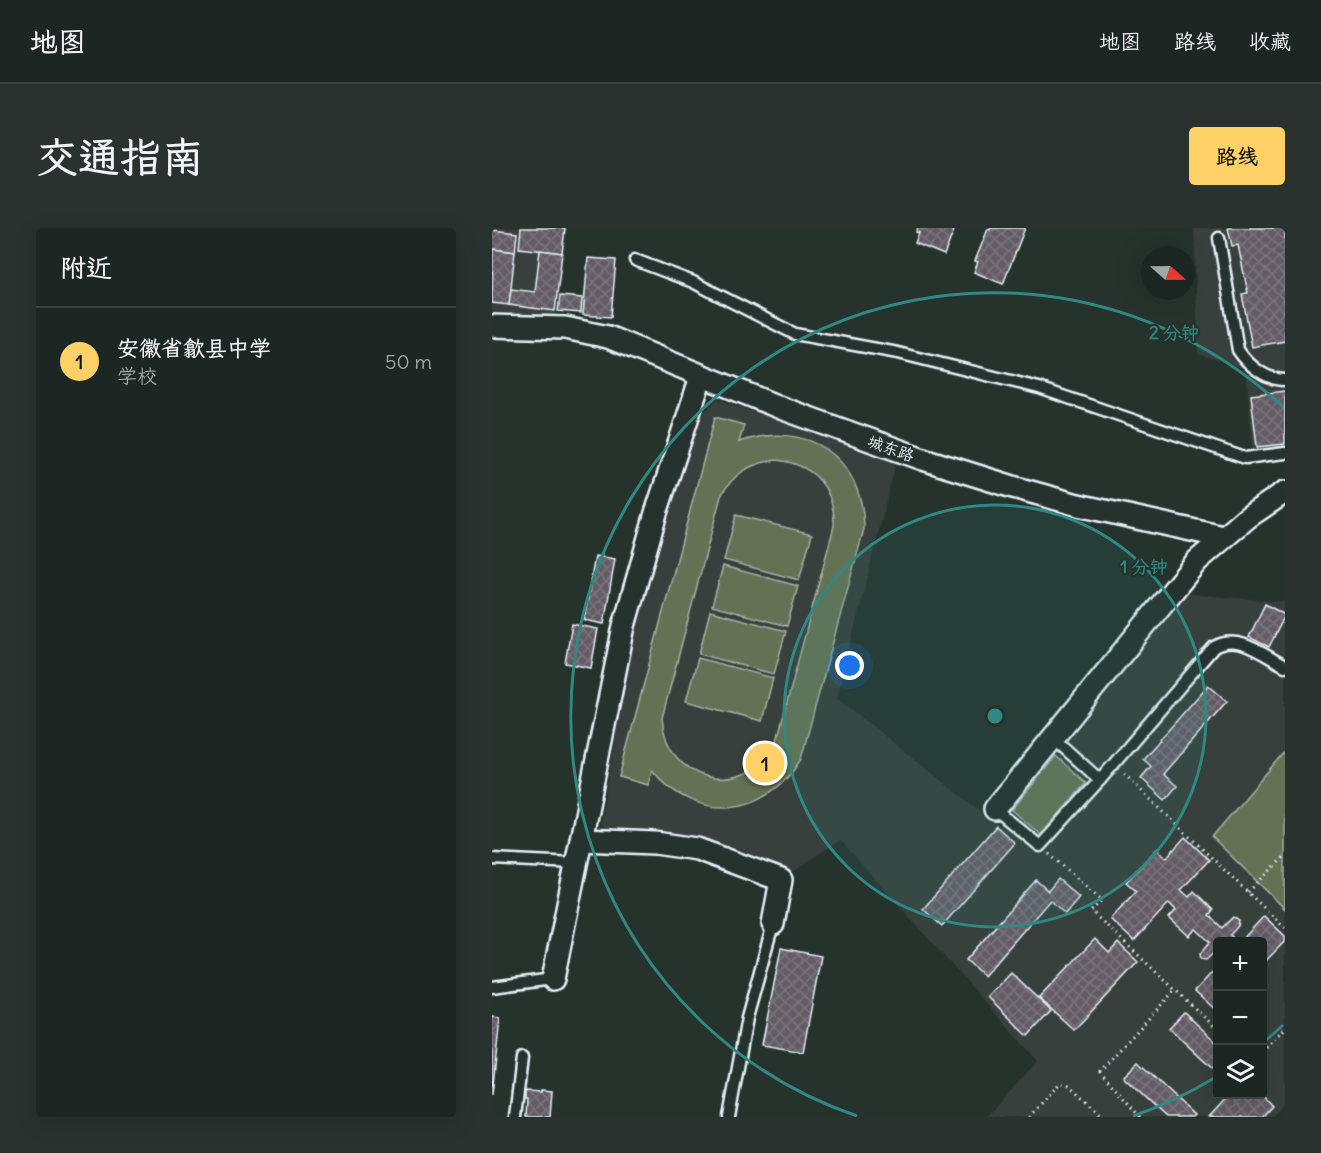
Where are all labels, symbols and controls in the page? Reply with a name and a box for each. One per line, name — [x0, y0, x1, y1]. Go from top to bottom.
text: 地图 — [30, 24, 86, 60]
text: 地图 — [1099, 28, 1141, 55]
text: 路线 — [1174, 28, 1216, 55]
text: 收藏 — [1249, 28, 1291, 55]
button: 路线 — [1189, 127, 1285, 185]
text: 交通指南 — [36, 131, 204, 183]
north arrow — [1141, 246, 1195, 300]
text: 附近 — [60, 251, 112, 284]
text: 2 分钟 — [1149, 321, 1199, 344]
text: 安徽省歙县中学 — [117, 334, 271, 362]
text: 1 — [76, 349, 83, 374]
text: 50 m — [385, 349, 432, 374]
text: 学校 — [117, 363, 157, 388]
street label: 城东路 — [865, 430, 917, 466]
text: 1 分钟 — [1120, 555, 1168, 578]
your location — [835, 651, 864, 680]
centre of rings — [985, 706, 1005, 726]
pin: 1 — [746, 740, 784, 786]
map controls — [1213, 937, 1267, 1099]
button: + — [1213, 937, 1267, 991]
button: − — [1213, 991, 1267, 1045]
button: layers — [1213, 1045, 1267, 1099]

